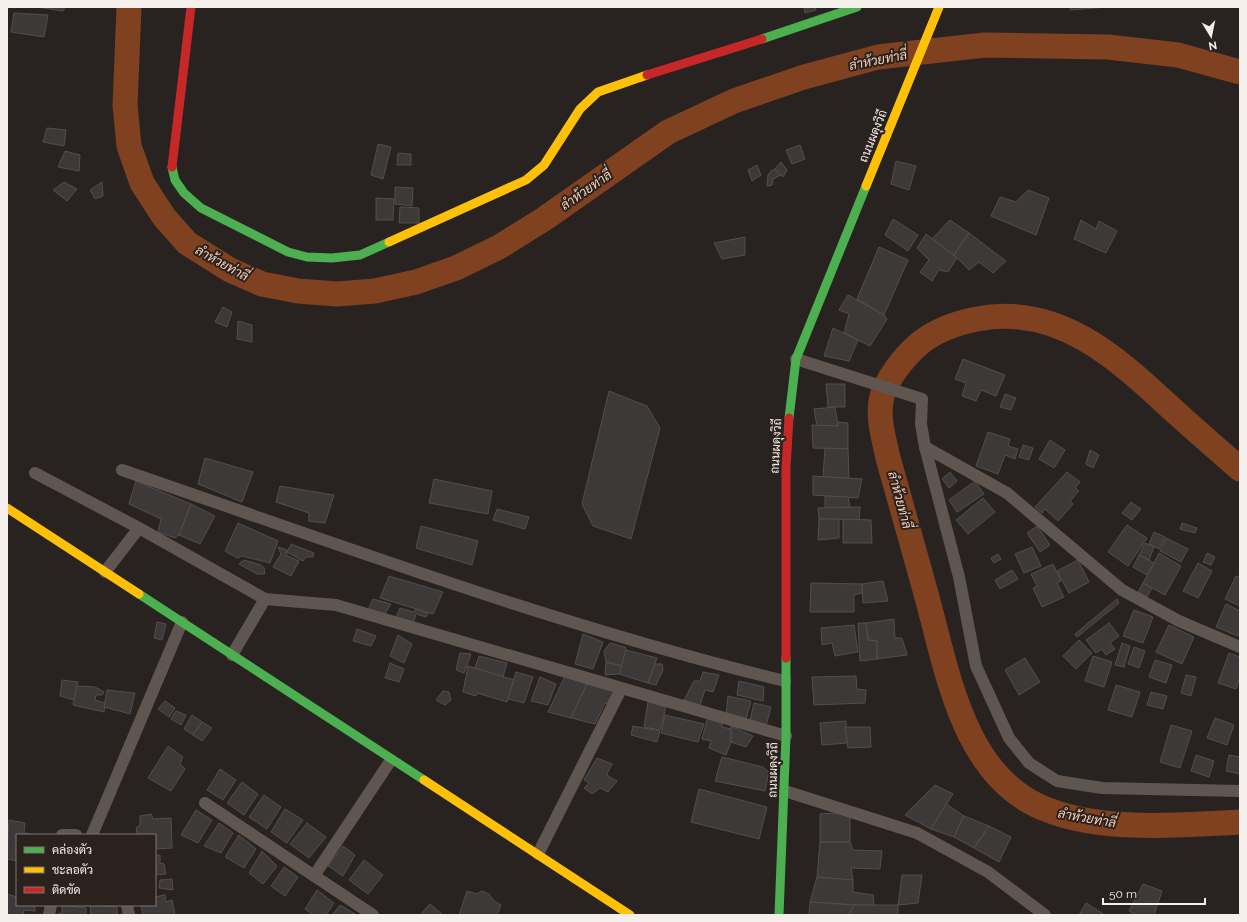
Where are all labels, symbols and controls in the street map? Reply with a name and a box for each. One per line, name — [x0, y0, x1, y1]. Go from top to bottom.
north arrow — [1191, 16, 1231, 56]
text: N — [1207, 38, 1218, 52]
water label: ลำห้วยท่าลี่ — [847, 42, 910, 73]
street label: ถนนผดุงวิถี — [855, 107, 892, 165]
water label: ลำห้วยท่าลี่ — [555, 162, 616, 213]
water label: ลำห้วยท่าลี่ — [193, 238, 255, 285]
street label: ถนนผดุงวิถี — [767, 418, 786, 474]
water label: ลำห้วยท่าลี่ — [885, 468, 920, 532]
street label: ถนนผดุงวิถี — [765, 742, 782, 798]
water label: ลำห้วยท่าลี่ — [1057, 801, 1120, 831]
legend — [16, 834, 156, 906]
text: คล่องตัว — [52, 843, 92, 857]
text: ชะลอตัว — [52, 863, 93, 877]
scale bar — [1103, 880, 1205, 906]
text: ติดขัด — [52, 883, 81, 897]
text: 50 m — [1109, 887, 1137, 901]

